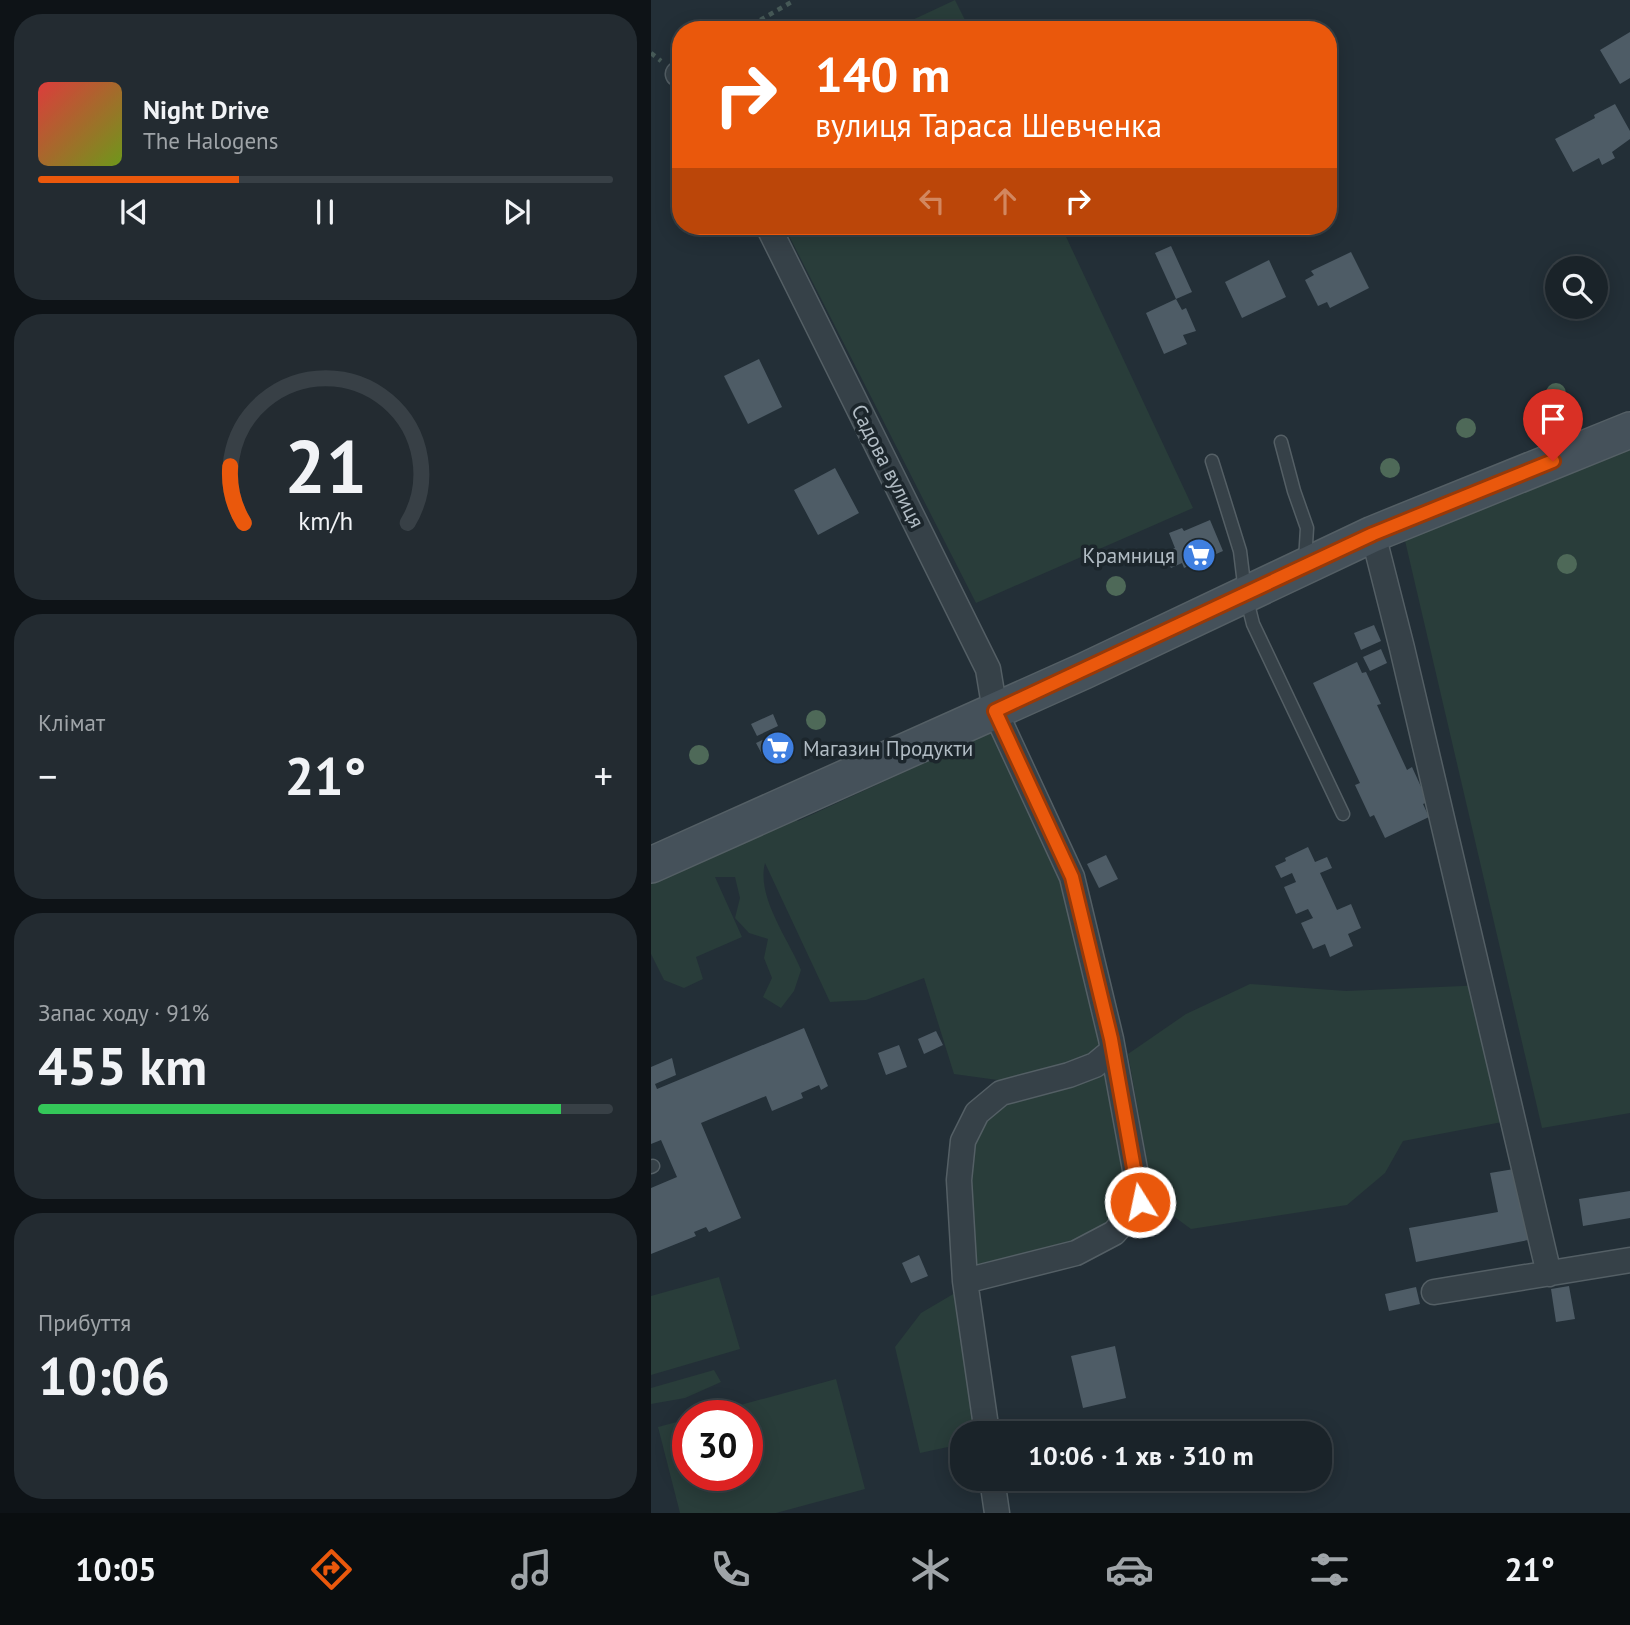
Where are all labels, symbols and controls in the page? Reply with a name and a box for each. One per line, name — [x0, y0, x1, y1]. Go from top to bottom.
text: 140 m — [815, 42, 950, 106]
icon: right — [700, 49, 791, 140]
text: Night Drive — [143, 93, 269, 126]
text: вулиця Тараса Шевченка — [815, 104, 1162, 146]
text: The Halogens — [143, 126, 278, 155]
icon: left — [913, 182, 951, 220]
icon: ahead — [986, 182, 1024, 220]
icon: right — [1059, 182, 1097, 220]
icon: previous — [115, 193, 153, 231]
icon: pause — [306, 193, 344, 231]
icon: next — [498, 193, 536, 231]
map controls — [1545, 256, 1608, 319]
button: search — [1545, 256, 1608, 319]
pin — [1523, 389, 1583, 461]
street label: Садова вулиця — [845, 400, 931, 532]
icon: arrive — [1534, 400, 1572, 438]
text: 21 — [284, 419, 367, 513]
text: km/h — [298, 504, 353, 536]
supermarket icon: Крамниця — [1180, 536, 1218, 574]
place label: Крамниця — [1083, 542, 1175, 569]
text: Клімат — [38, 708, 105, 737]
supermarket icon: Магазин Продукти — [759, 729, 797, 767]
place label: Магазин Продукти — [803, 735, 973, 762]
text: 21° — [285, 742, 366, 809]
text: − — [38, 751, 57, 800]
text: + — [594, 751, 613, 800]
text: Запас ходу · 91% — [38, 998, 209, 1027]
text: 455 km — [38, 1032, 207, 1099]
position arrow — [1103, 1165, 1177, 1239]
text: Прибуття — [38, 1308, 131, 1337]
text: 10:06 — [38, 1342, 170, 1409]
speed limit sign: 30 — [672, 1400, 763, 1491]
text: 10:06 · 1 хв · 310 m — [1028, 1439, 1254, 1472]
icon: directions — [307, 1545, 356, 1594]
icon: music — [507, 1545, 556, 1594]
icon: phone — [706, 1545, 755, 1594]
icon: climate — [906, 1545, 955, 1594]
icon: car — [1105, 1545, 1154, 1594]
icon: filters — [1305, 1545, 1354, 1594]
text: 10:05 — [75, 1548, 156, 1590]
text: 21° — [1504, 1548, 1555, 1590]

